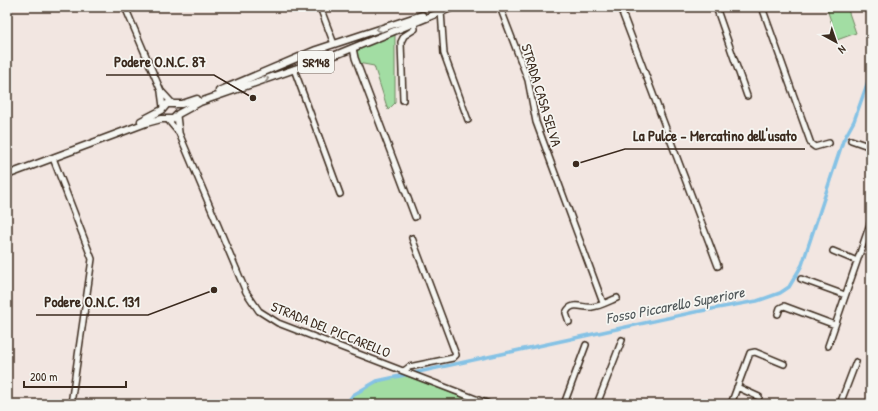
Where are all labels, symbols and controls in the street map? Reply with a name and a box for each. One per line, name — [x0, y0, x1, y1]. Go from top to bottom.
north arrow — [816, 22, 856, 62]
one-way arrow — [376, 24, 383, 32]
street label: STRADA CASA SELVA — [517, 41, 567, 149]
text: N — [836, 42, 849, 57]
callout: Podere O.N.C. 87 — [106, 48, 214, 75]
text: Podere O.N.C. 87 — [114, 51, 206, 72]
road number: SR148 — [298, 51, 334, 73]
one-way arrow — [262, 75, 269, 84]
callout: La Pulce - Mercatino dell'usato — [625, 122, 805, 149]
text: La Pulce - Mercatino dell'usato — [633, 125, 797, 146]
water label: Fosso Piccarello Superiore — [604, 281, 747, 329]
callout: Podere O.N.C. 131 — [36, 288, 148, 315]
text: Podere O.N.C. 131 — [44, 291, 140, 312]
street label: STRADA DEL PICCARELLO — [269, 296, 394, 362]
scale bar — [24, 363, 126, 389]
text: 200 m — [30, 368, 57, 385]

